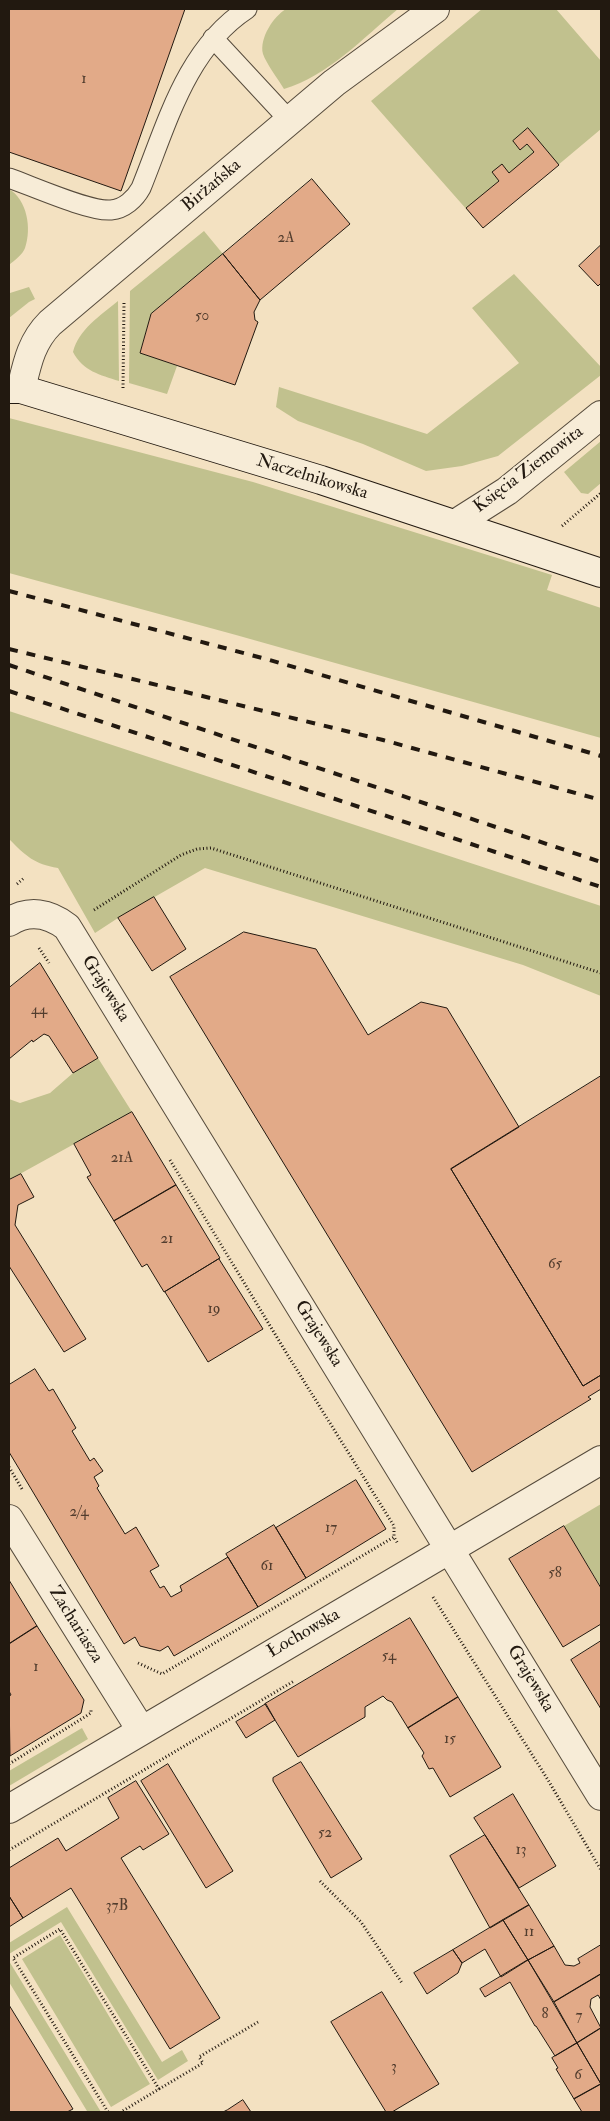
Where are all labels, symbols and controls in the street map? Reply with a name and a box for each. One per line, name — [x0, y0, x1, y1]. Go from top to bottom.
house number: 1 — [81, 71, 87, 89]
street label: Birżańska — [178, 155, 246, 217]
house number: 2A — [277, 230, 295, 248]
house number: 50 — [195, 308, 209, 326]
street label: Księcia Ziemowita — [470, 422, 588, 518]
street label: Naczelnikowska — [254, 451, 370, 505]
street label: Grajewska — [76, 952, 134, 1026]
house number: 44 — [31, 1002, 47, 1020]
house number: 21A — [111, 1150, 133, 1168]
house number: 21 — [161, 1231, 173, 1249]
house number: 65 — [548, 1256, 562, 1274]
street label: Grajewska — [289, 1297, 347, 1371]
house number: 19 — [208, 1301, 220, 1319]
house number: 2/4 — [69, 1504, 89, 1522]
house number: 17 — [325, 1520, 337, 1538]
house number: 61 — [261, 1558, 273, 1576]
house number: 58 — [548, 1565, 562, 1583]
street label: Zachariasza — [43, 1583, 107, 1667]
street label: Łochowska — [264, 1605, 344, 1663]
street label: Grajewska — [502, 1642, 558, 1716]
house number: 54 — [382, 1648, 396, 1666]
house number: 1 — [33, 1659, 39, 1677]
house number: 15 — [444, 1731, 456, 1749]
house number: 52 — [318, 1825, 332, 1843]
house number: 13 — [515, 1842, 527, 1860]
house number: 37B — [106, 1898, 128, 1916]
house number: 11 — [524, 1924, 534, 1942]
house number: 8 — [541, 2006, 549, 2024]
house number: 7 — [576, 2008, 582, 2026]
house number: 3 — [391, 2059, 397, 2077]
house number: 6 — [574, 2067, 582, 2085]

